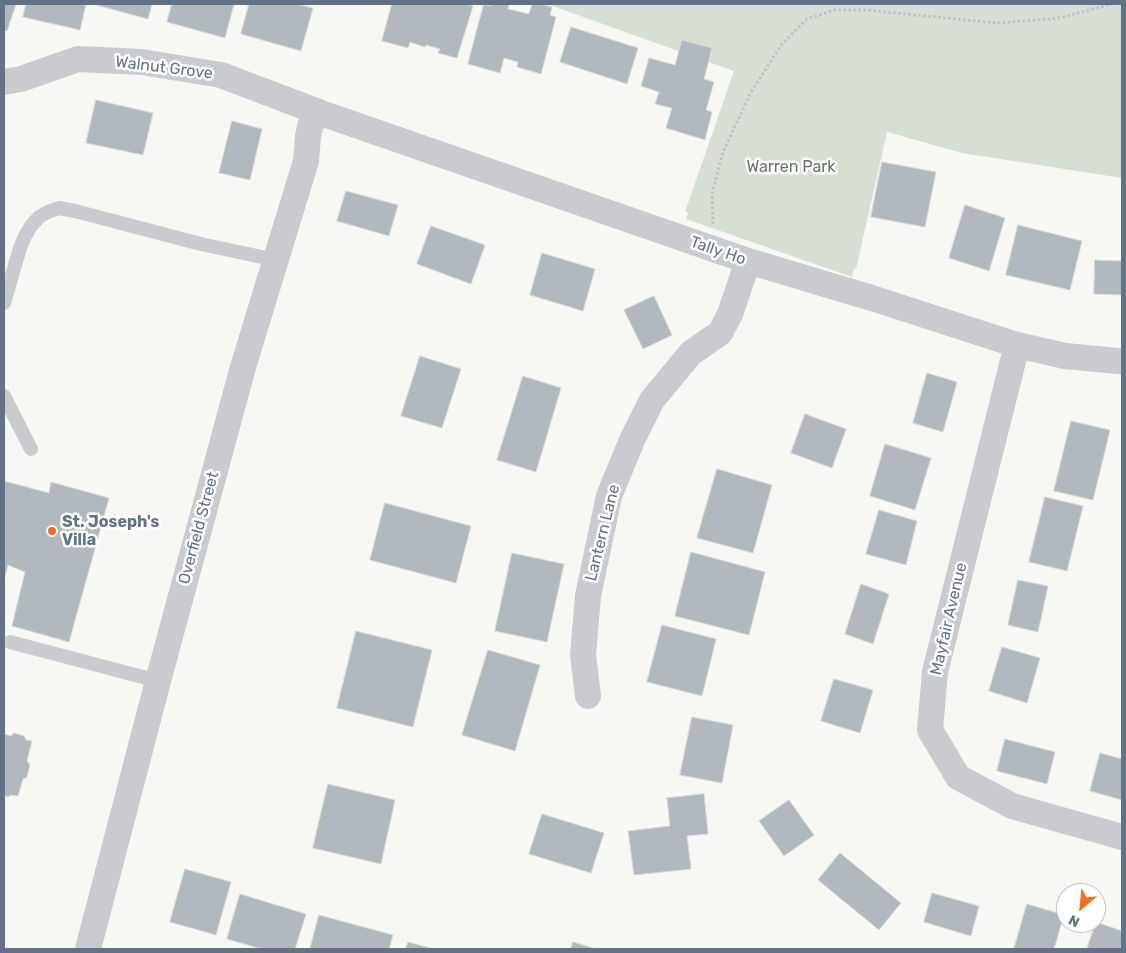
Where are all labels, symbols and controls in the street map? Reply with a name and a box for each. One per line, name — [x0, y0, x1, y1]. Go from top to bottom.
street label: Walnut Grove — [114, 53, 214, 83]
park label: Warren Park — [746, 157, 836, 177]
street label: Tally Ho — [688, 233, 748, 269]
street label: Overfield Street — [175, 470, 223, 586]
street label: Lantern Lane — [582, 483, 624, 583]
place label: St. Joseph's Villa — [62, 512, 159, 550]
marker: St. Joseph's Villa — [46, 525, 58, 537]
street label: Mayfair Avenue — [927, 561, 971, 677]
north arrow — [1056, 883, 1106, 933]
text: N — [1066, 911, 1083, 931]

